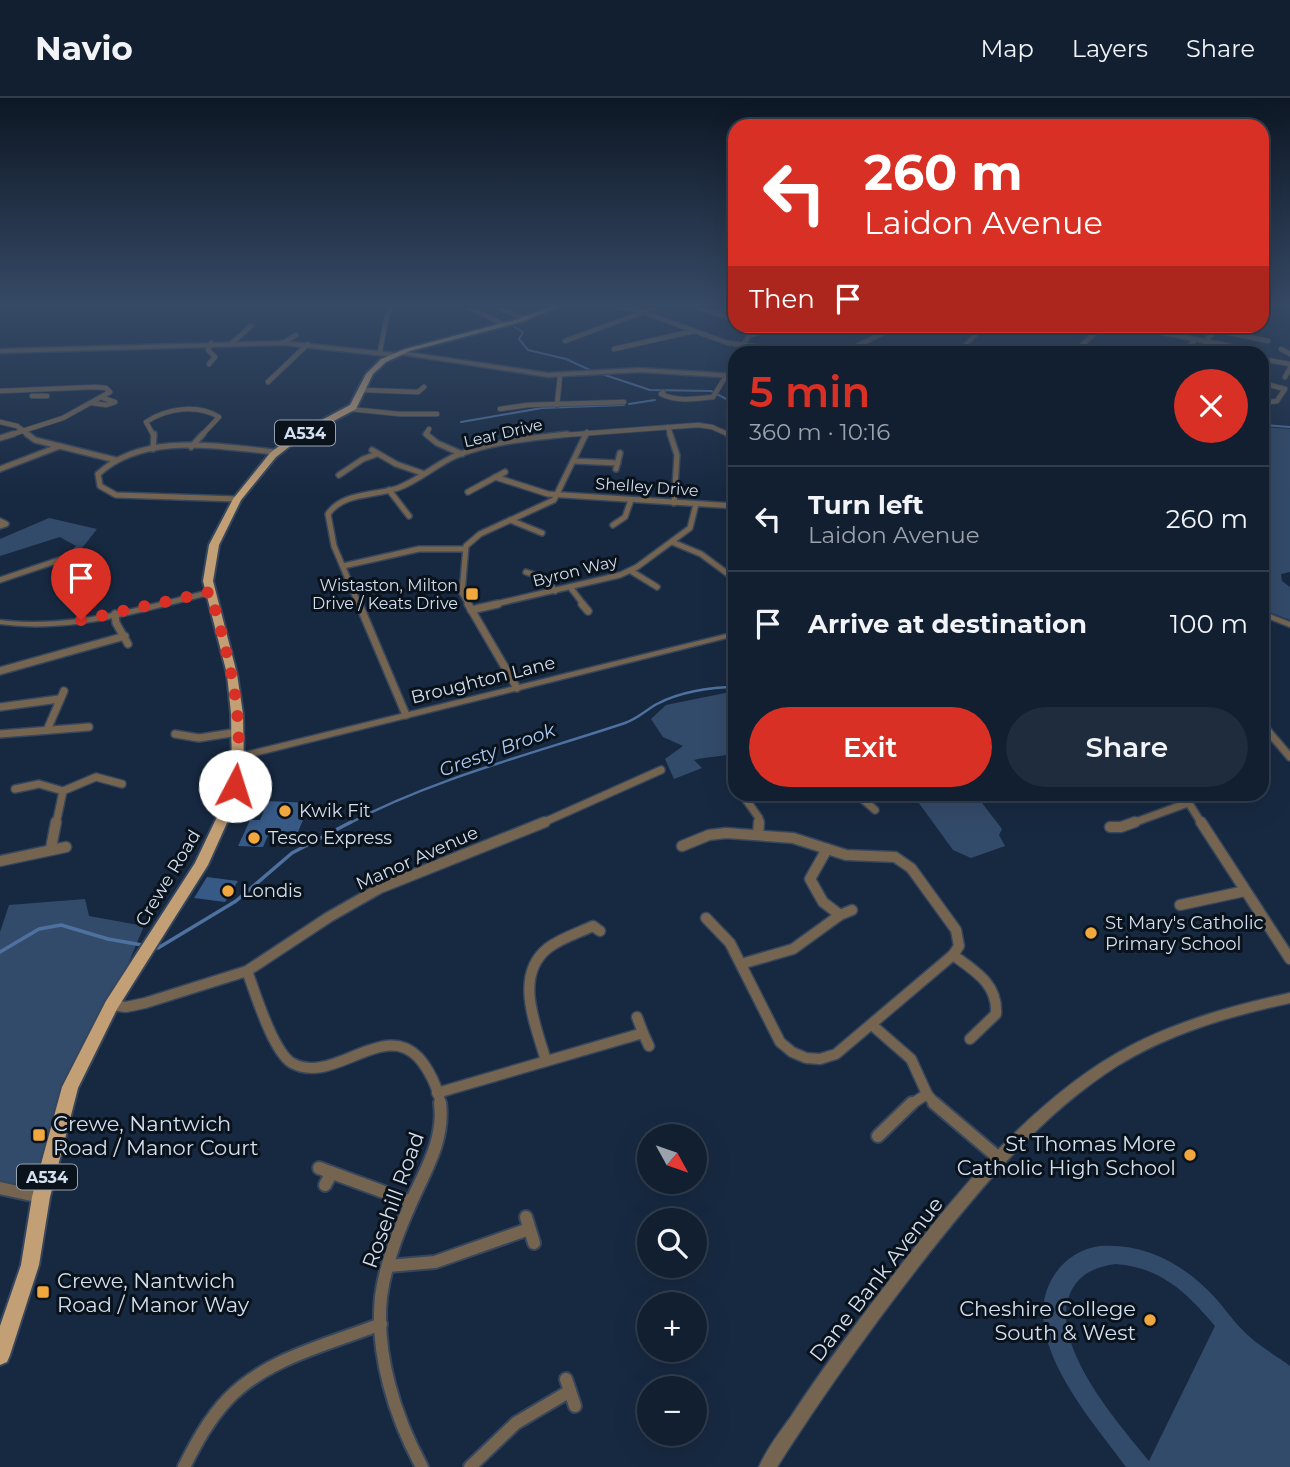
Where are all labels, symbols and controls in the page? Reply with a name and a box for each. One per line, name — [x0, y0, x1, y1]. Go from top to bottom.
text: Navio — [35, 28, 133, 68]
text: Map — [980, 34, 1034, 63]
text: Layers — [1072, 34, 1148, 63]
text: Share — [1186, 34, 1255, 63]
text: 260 m — [864, 143, 1023, 202]
icon: left — [749, 147, 840, 238]
text: Laidon Avenue — [864, 203, 1103, 242]
icon: arrive — [829, 280, 867, 318]
text: Then — [749, 283, 815, 315]
text: 5 min — [749, 366, 870, 418]
button: close — [1174, 369, 1248, 443]
street label: Lear Drive — [462, 415, 544, 451]
text: 360 m · 10:16 — [749, 418, 890, 446]
road number: A534 — [275, 420, 335, 446]
street label: Shelley Drive — [595, 474, 699, 500]
text: Turn left — [808, 489, 924, 521]
icon: left — [749, 500, 787, 538]
text: 260 m — [1166, 503, 1248, 535]
text: Laidon Avenue — [808, 521, 980, 549]
pin — [51, 548, 111, 620]
street label: Byron Way — [531, 551, 620, 591]
icon: arrive — [62, 559, 100, 597]
place label: Wistaston, Milton Drive / Keats Drive — [312, 576, 458, 613]
marker: Wistaston, Milton Drive / Keats Drive — [464, 586, 480, 602]
icon: arrive — [749, 605, 787, 643]
text: Arrive at destination — [808, 608, 1087, 640]
text: 100 m — [1170, 608, 1248, 640]
street label: Broughton Lane — [409, 651, 558, 709]
button: Exit — [749, 707, 992, 787]
button: Share — [1006, 707, 1248, 787]
water label: Gresty Brook — [436, 718, 559, 782]
position arrow — [198, 749, 272, 823]
place label: Kwik Fit — [299, 800, 371, 822]
marker: Kwik Fit — [277, 803, 293, 819]
street label: Manor Avenue — [353, 821, 481, 895]
street label: Crewe Road — [131, 826, 205, 930]
place label: Tesco Express — [268, 827, 392, 849]
marker: Tesco Express — [246, 830, 262, 846]
place label: Londis — [242, 880, 302, 902]
marker: Londis — [220, 883, 236, 899]
place label: St Mary's Catholic Primary School — [1105, 912, 1264, 955]
marker: St Mary's Catholic Primary School — [1083, 925, 1099, 941]
place label: Crewe, Nantwich Road / Manor Court — [53, 1111, 259, 1160]
north arrow — [637, 1124, 707, 1194]
map controls — [637, 1124, 707, 1446]
marker: Crewe, Nantwich Road / Manor Court — [31, 1127, 47, 1143]
street label: Rosehill Road — [357, 1129, 429, 1271]
place label: St Thomas More Catholic High School — [957, 1131, 1176, 1180]
marker: St Thomas More Catholic High School — [1182, 1147, 1198, 1163]
road number: A534 — [17, 1164, 77, 1190]
street label: Dane Bank Avenue — [804, 1192, 948, 1366]
button: search — [637, 1208, 707, 1278]
place label: Crewe, Nantwich Road / Manor Way — [57, 1268, 250, 1317]
marker: Crewe, Nantwich Road / Manor Way — [35, 1284, 51, 1300]
button: + — [637, 1292, 707, 1362]
place label: Cheshire College South & West — [959, 1296, 1136, 1345]
marker: Cheshire College South & West — [1142, 1312, 1158, 1328]
button: − — [637, 1376, 707, 1446]

